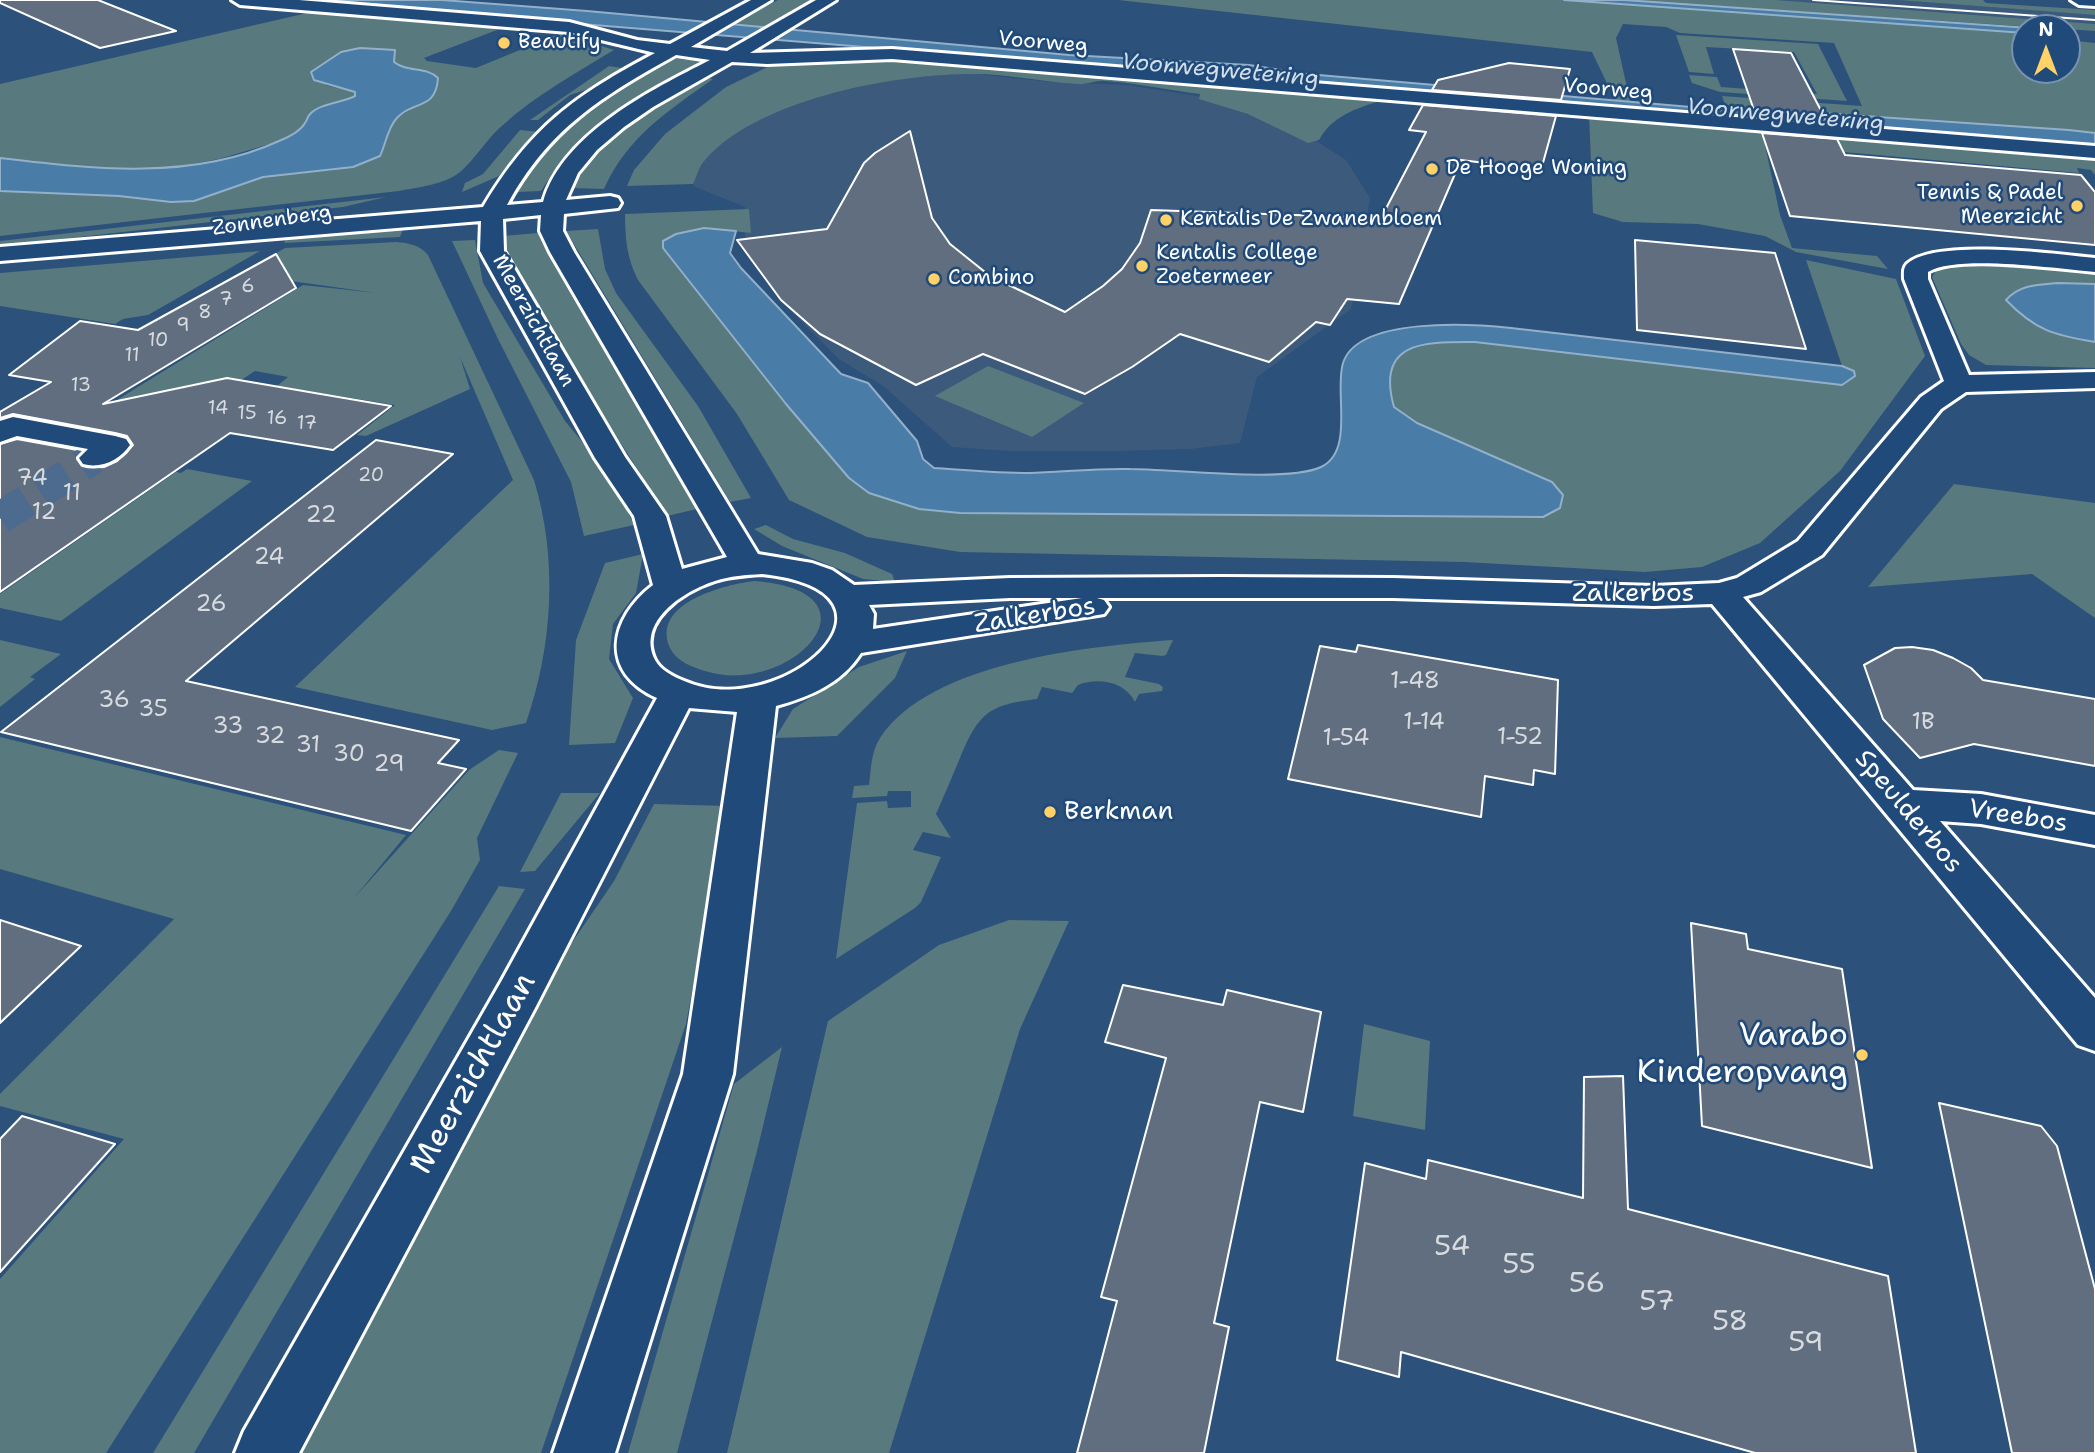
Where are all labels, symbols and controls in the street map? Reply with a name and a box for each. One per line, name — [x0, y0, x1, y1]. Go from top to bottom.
north arrow — [2011, 14, 2081, 84]
text: N — [2038, 17, 2054, 42]
street label: Voorweg — [997, 27, 1089, 59]
place label: Beautify — [518, 30, 601, 56]
marker: Beautify — [496, 35, 512, 51]
water label: Voorwegwetering — [1120, 49, 1320, 93]
street label: Voorweg — [1562, 74, 1654, 106]
water label: Voorwegwetering — [1685, 94, 1885, 138]
place label: De Hooge Woning — [1446, 156, 1627, 182]
marker: De Hooge Woning — [1424, 161, 1440, 177]
place label: Tennis & Padel Meerzicht — [1917, 181, 2063, 231]
marker: Tennis & Padel Meerzicht — [2069, 198, 2085, 214]
street label: Zonnenberg — [211, 200, 333, 242]
place label: Kentalis De Zwanenbloem — [1180, 207, 1442, 233]
marker: Kentalis De Zwanenbloem — [1158, 212, 1174, 228]
place label: Kentalis College Zoetermeer — [1156, 241, 1318, 291]
street label: Meerzichtlaan — [486, 251, 580, 391]
marker: Kentalis College Zoetermeer — [1134, 258, 1150, 274]
place label: Combino — [948, 266, 1034, 292]
marker: Combino — [926, 271, 942, 287]
house number: 6 — [241, 276, 255, 298]
house number: 7 — [219, 289, 233, 311]
house number: 8 — [198, 302, 212, 324]
house number: 9 — [176, 315, 190, 337]
house number: 10 — [148, 330, 168, 352]
house number: 11 — [124, 345, 140, 367]
house number: 13 — [71, 375, 91, 397]
house number: 14 — [208, 398, 228, 420]
house number: 15 — [237, 403, 257, 425]
house number: 16 — [267, 408, 287, 430]
house number: 17 — [297, 413, 317, 435]
house number: 74 — [16, 465, 48, 493]
house number: 20 — [358, 465, 384, 487]
house number: 11 — [63, 480, 81, 508]
house number: 12 — [32, 499, 56, 527]
house number: 22 — [305, 502, 337, 530]
house number: 24 — [254, 544, 284, 572]
street label: Zalkerbos — [1572, 578, 1694, 610]
house number: 26 — [195, 591, 227, 619]
street label: Zalkerbos — [972, 591, 1098, 641]
house number: 1-48 — [1390, 668, 1440, 696]
house number: 36 — [98, 687, 130, 715]
house number: 35 — [138, 696, 168, 724]
house number: 1-14 — [1403, 709, 1445, 737]
house number: 1B — [1911, 709, 1935, 737]
house number: 33 — [213, 713, 243, 741]
house number: 32 — [255, 723, 285, 751]
house number: 1-52 — [1497, 724, 1543, 752]
house number: 1-54 — [1323, 725, 1369, 753]
house number: 31 — [296, 732, 320, 760]
house number: 30 — [333, 741, 365, 769]
street label: Speulderbos — [1847, 744, 1969, 880]
house number: 29 — [374, 751, 404, 779]
street label: Vreebos — [1966, 794, 2070, 840]
place label: Berkman — [1064, 796, 1173, 828]
marker: Berkman — [1042, 804, 1058, 820]
street label: Meerzichtlaan — [403, 967, 545, 1181]
place label: Varabo Kinderopvang — [1637, 1018, 1848, 1093]
marker: Varabo Kinderopvang — [1854, 1047, 1870, 1063]
house number: 54 — [1434, 1231, 1470, 1265]
house number: 55 — [1502, 1249, 1536, 1283]
house number: 56 — [1569, 1268, 1605, 1302]
house number: 57 — [1639, 1286, 1675, 1320]
house number: 58 — [1712, 1306, 1748, 1340]
house number: 59 — [1788, 1327, 1824, 1361]

